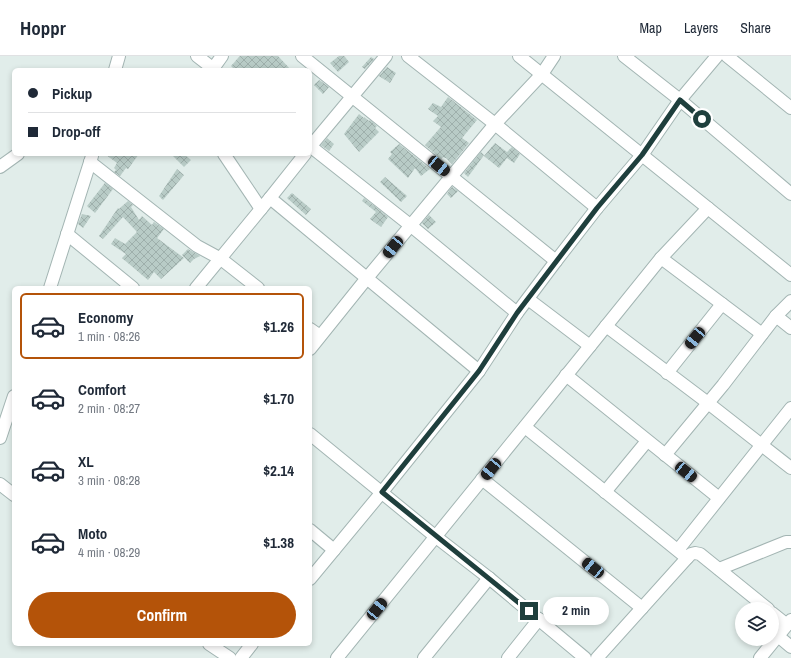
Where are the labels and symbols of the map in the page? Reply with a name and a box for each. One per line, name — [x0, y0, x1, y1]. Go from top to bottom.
route start — [693, 110, 711, 128]
car — [426, 154, 452, 178]
car — [381, 234, 405, 260]
car — [683, 325, 707, 351]
car — [479, 456, 503, 482]
car — [673, 460, 699, 484]
car — [580, 556, 606, 580]
car — [365, 596, 389, 622]
callout: 2 min — [543, 597, 609, 625]
route end — [520, 602, 538, 620]

